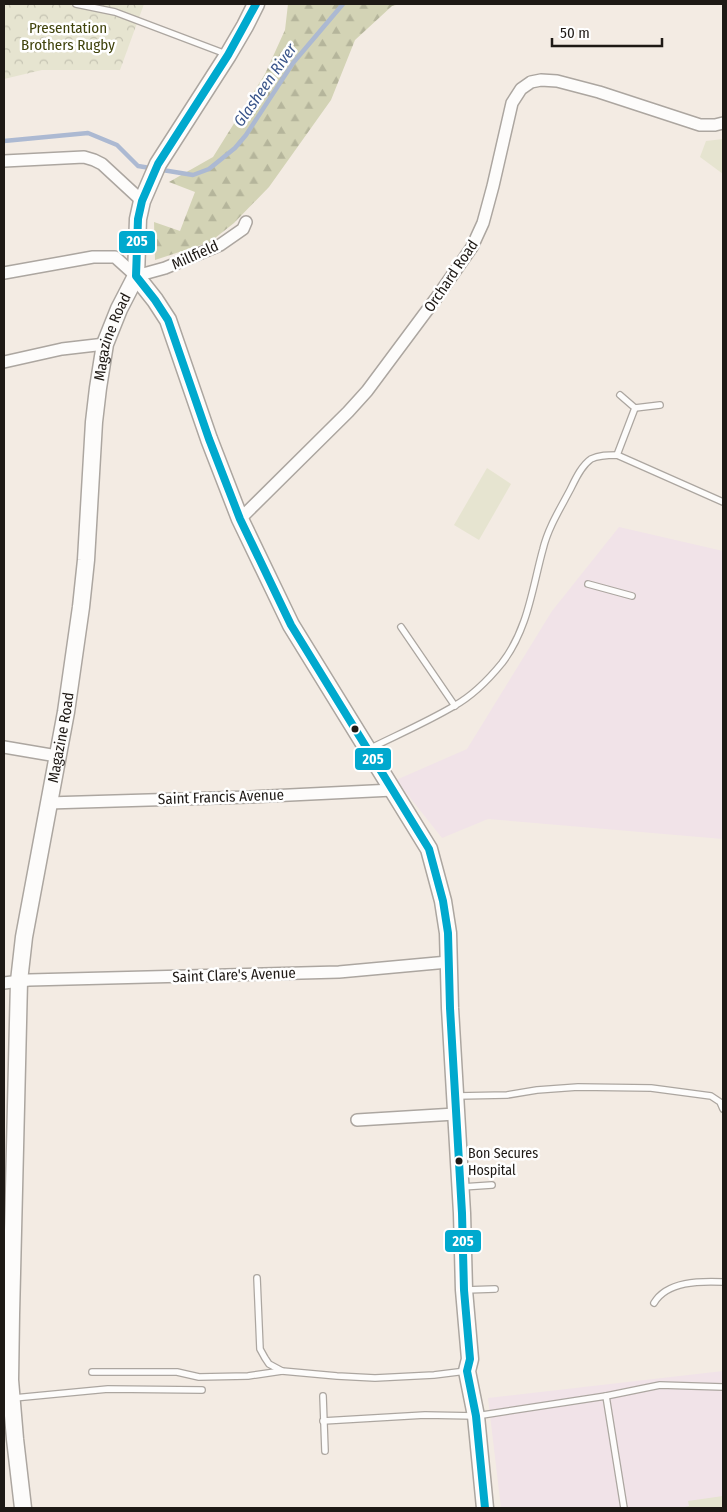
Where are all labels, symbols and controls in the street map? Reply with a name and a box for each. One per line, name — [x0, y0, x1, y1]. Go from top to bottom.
scale bar — [552, 15, 662, 47]
park label: Presentation Brothers Rugby — [21, 19, 115, 54]
text: 50 m — [560, 24, 590, 42]
water label: Glasheen River — [230, 40, 301, 130]
line badge: 205 — [118, 230, 156, 254]
text: 205 — [126, 233, 148, 250]
street label: Orchard Road — [420, 236, 482, 316]
street label: Millfield — [169, 237, 221, 273]
street label: Magazine Road — [90, 290, 135, 382]
street label: Magazine Road — [44, 691, 78, 784]
unlabelled marker — [350, 724, 360, 734]
line badge: 205 — [354, 747, 392, 771]
text: 205 — [362, 751, 384, 768]
street label: Saint Francis Avenue — [158, 786, 284, 808]
street label: Saint Clare's Avenue — [172, 964, 296, 986]
place label: Bon Secures Hospital — [468, 1145, 538, 1179]
marker: Bon Secures Hospital — [454, 1156, 464, 1166]
line badge: 205 — [444, 1229, 482, 1253]
text: 205 — [452, 1233, 474, 1250]

